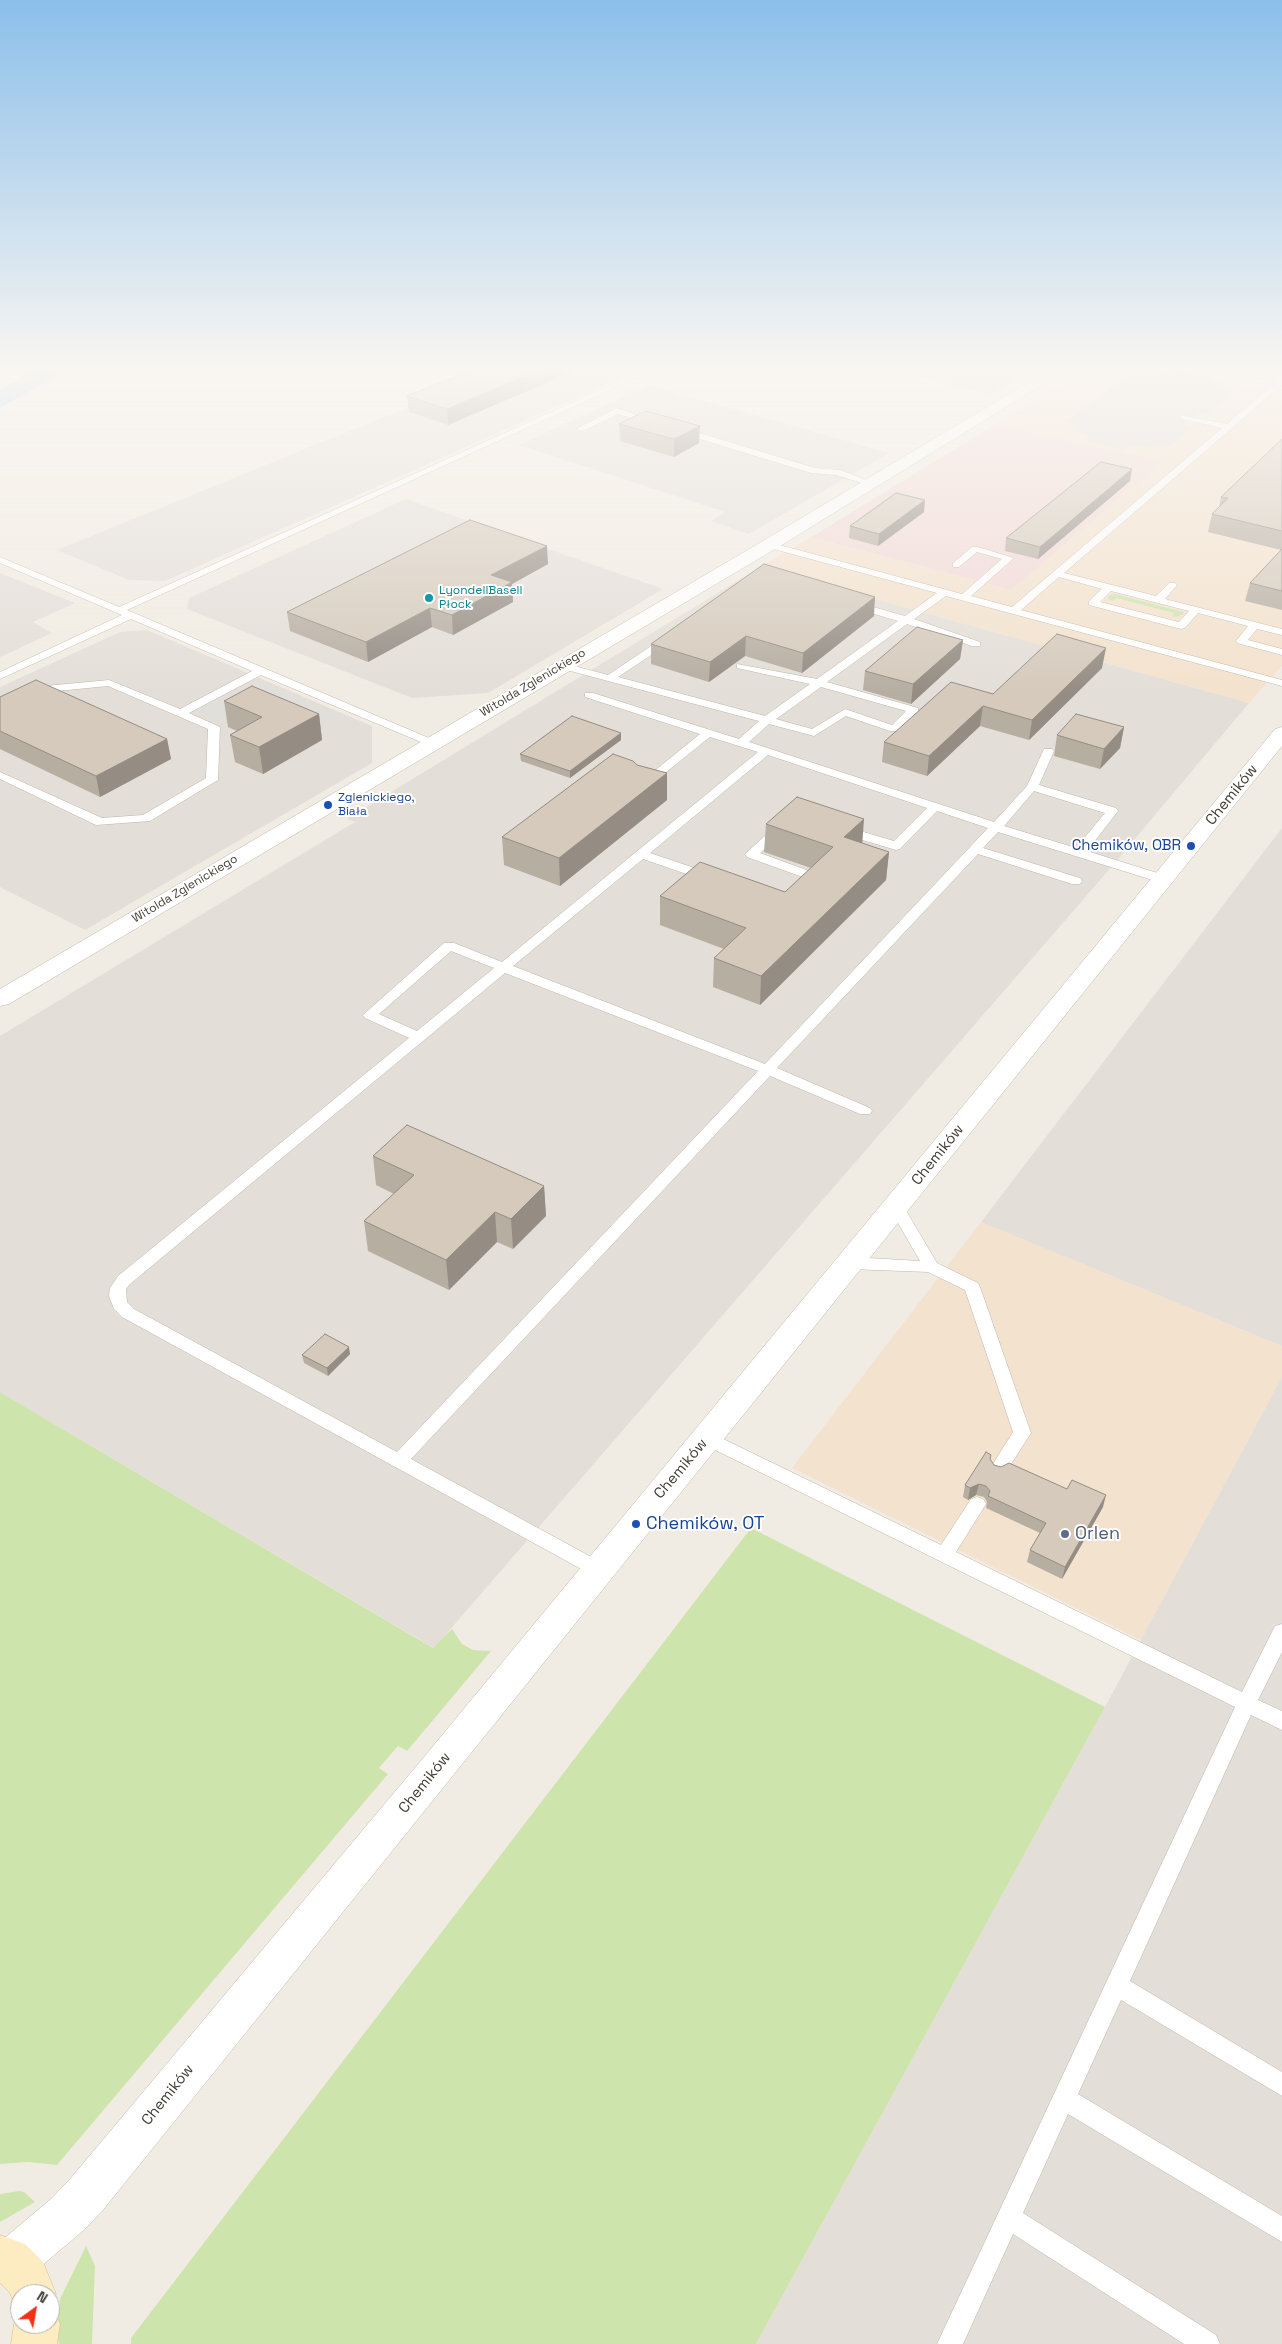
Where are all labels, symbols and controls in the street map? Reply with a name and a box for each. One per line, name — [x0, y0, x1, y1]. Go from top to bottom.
place label: LyondellBasell Płock — [439, 584, 522, 612]
marker: LyondellBasell Płock — [423, 592, 435, 604]
street label: Witolda Zglenickiego — [478, 646, 588, 720]
street label: Chemików — [1202, 761, 1262, 829]
place label: Zglenickiego, Biała — [338, 791, 415, 819]
marker: Zglenickiego, Biała — [322, 799, 334, 811]
place label: Chemików, OBR — [1072, 837, 1181, 855]
marker: Chemików, OBR — [1185, 840, 1197, 852]
street label: Witolda Zglenickiego — [130, 852, 240, 926]
street label: Chemików — [908, 1121, 968, 1189]
street label: Chemików — [651, 1435, 711, 1503]
place label: Chemików, OT — [646, 1513, 764, 1535]
marker: Chemików, OT — [630, 1518, 642, 1530]
place label: Orlen — [1075, 1523, 1120, 1545]
marker: Orlen — [1059, 1528, 1071, 1540]
street label: Chemików — [395, 1749, 455, 1817]
street label: Chemików — [138, 2061, 198, 2129]
north arrow — [10, 2284, 60, 2334]
text: N — [34, 2287, 51, 2307]

